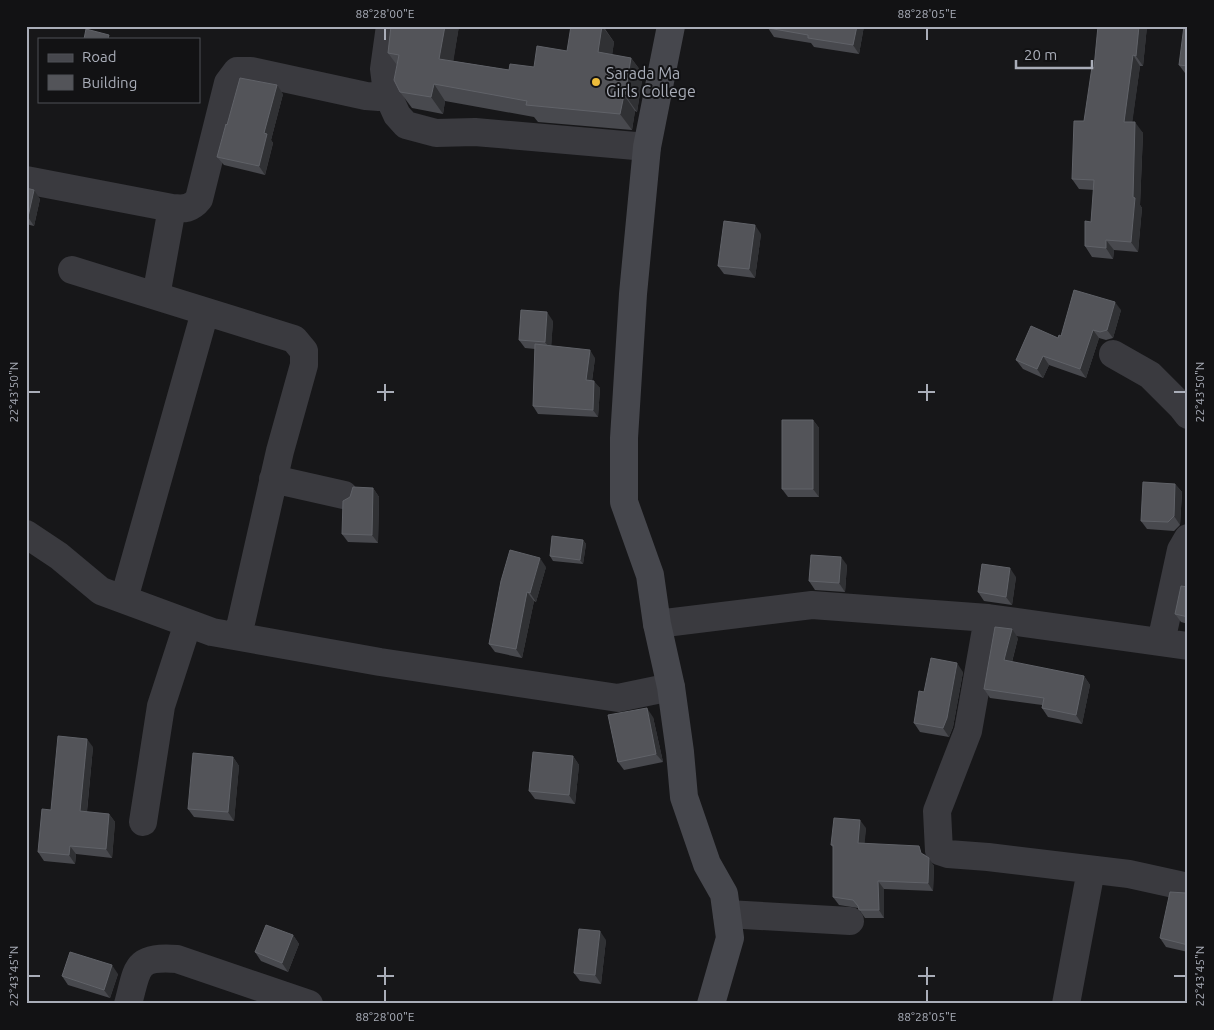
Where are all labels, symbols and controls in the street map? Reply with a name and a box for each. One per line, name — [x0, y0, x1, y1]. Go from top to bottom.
text: 88°28'00"E — [356, 7, 415, 20]
text: 88°28'05"E — [898, 7, 957, 20]
legend — [38, 38, 200, 102]
scale bar — [1016, 38, 1093, 70]
text: 20 m — [1024, 46, 1057, 63]
text: Road — [82, 48, 117, 65]
place label: Sarada Ma Girls College — [606, 64, 696, 100]
text: Building — [82, 74, 137, 91]
marker: Sarada Ma Girls College — [590, 76, 602, 88]
text: 22°43'50"N — [7, 362, 20, 422]
text: 22°43'50"N — [1193, 362, 1206, 422]
text: 22°43'45"N — [7, 946, 20, 1006]
text: 22°43'45"N — [1193, 946, 1206, 1006]
text: 88°28'00"E — [356, 1010, 415, 1023]
text: 88°28'05"E — [898, 1010, 957, 1023]

